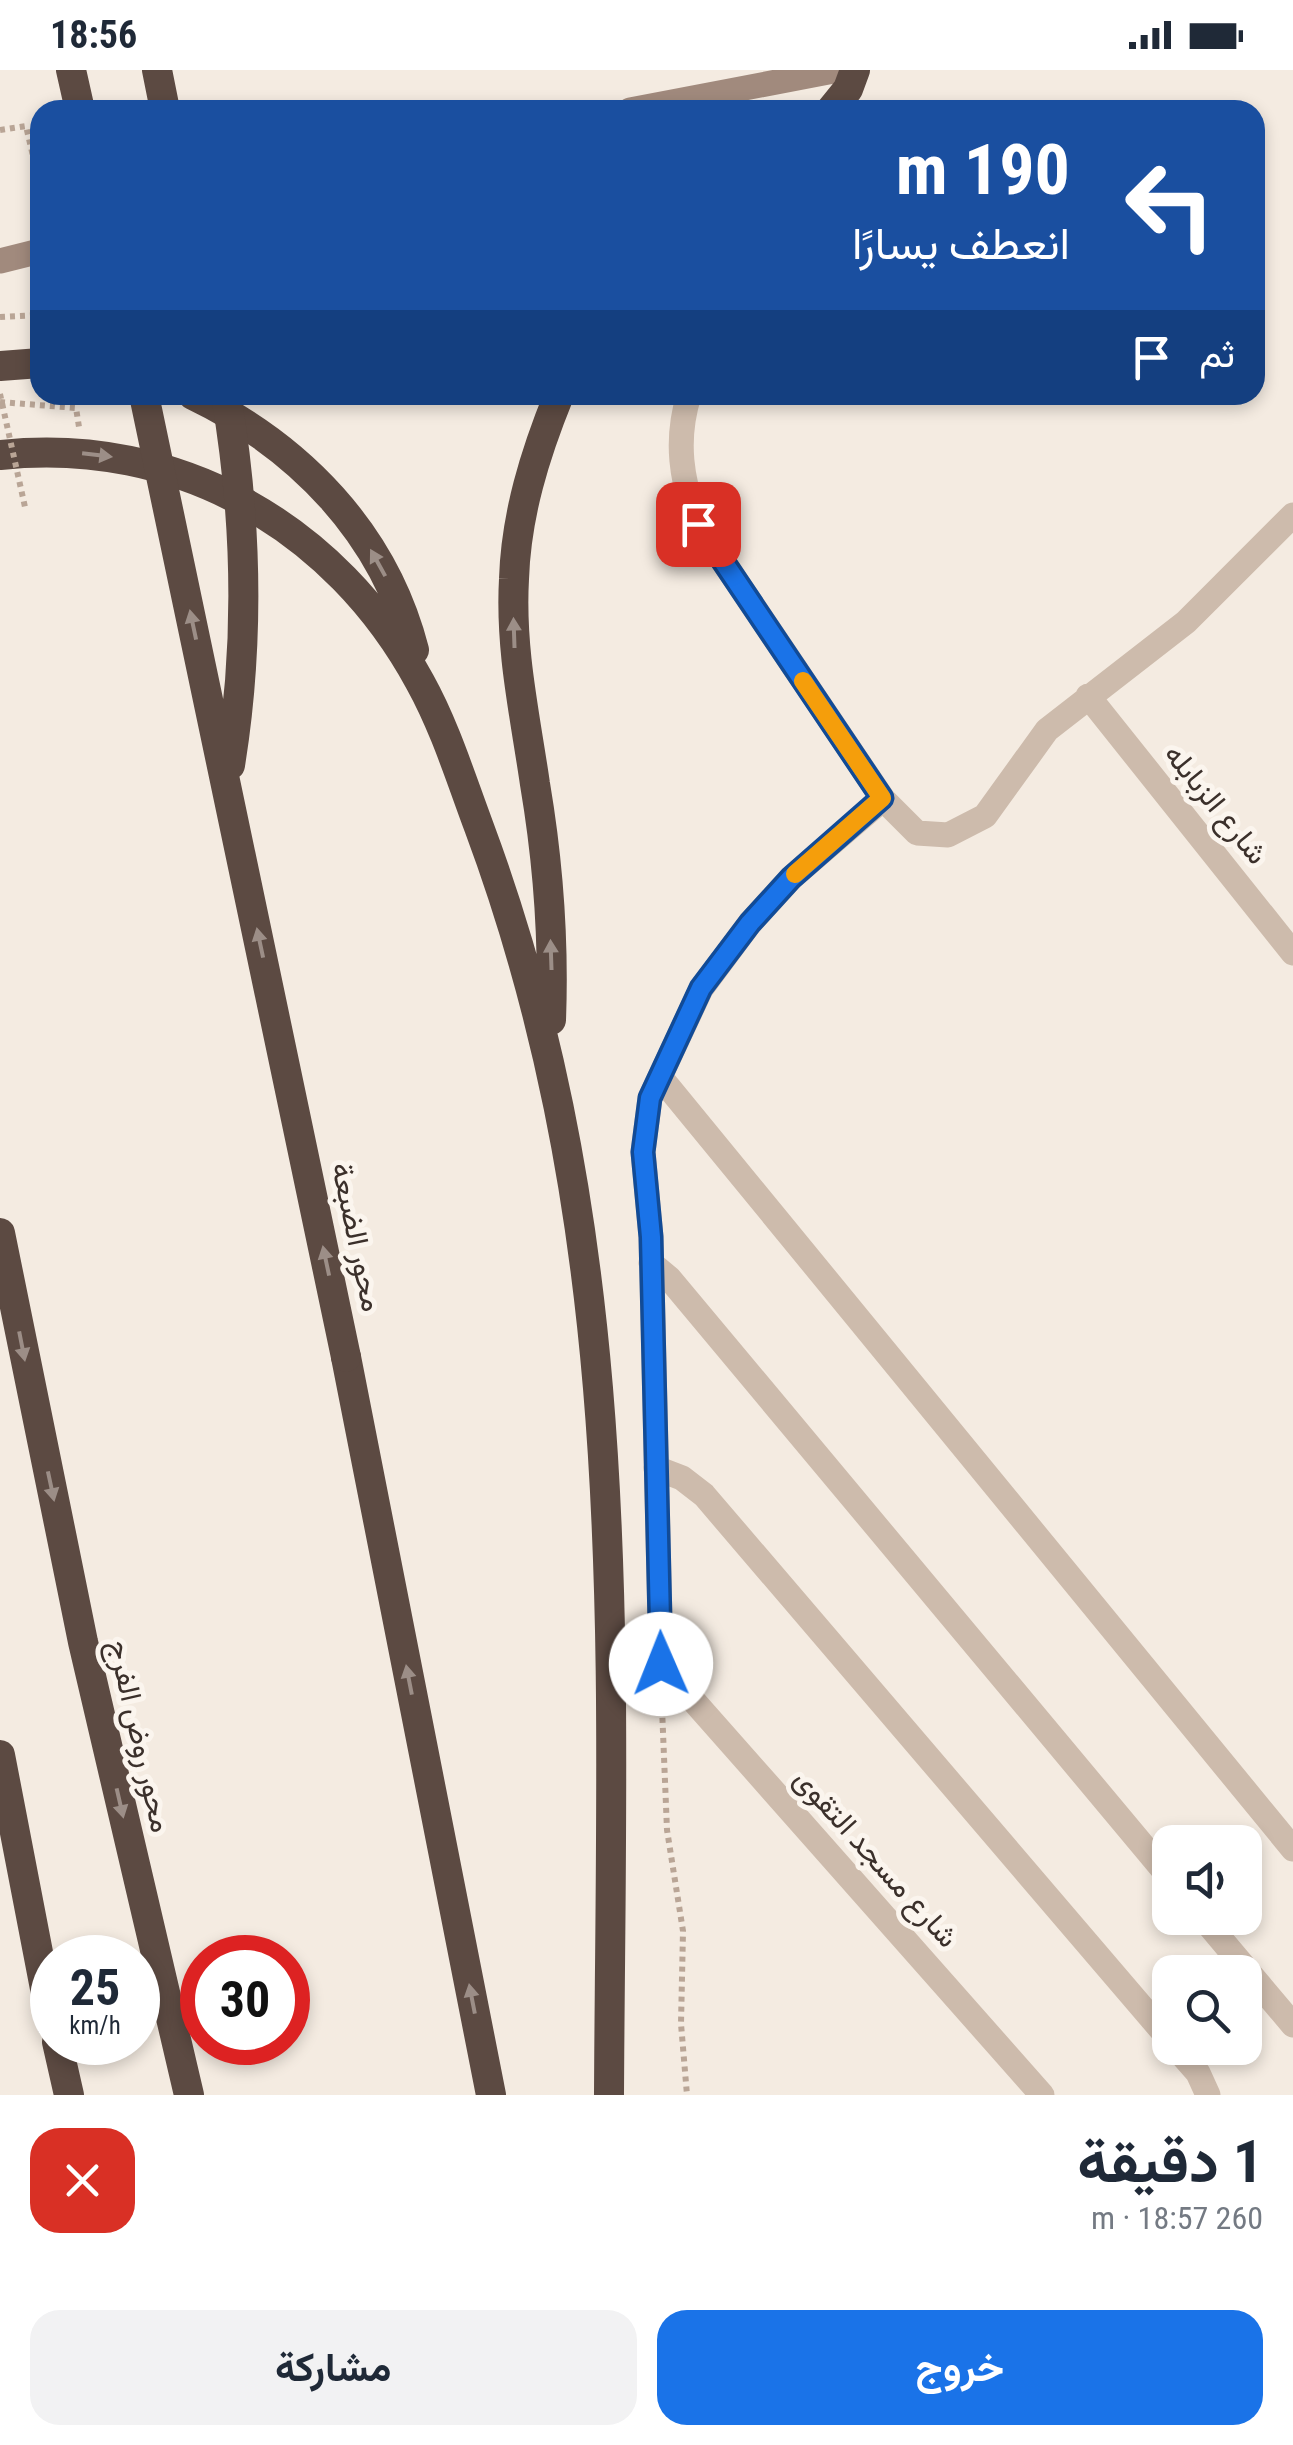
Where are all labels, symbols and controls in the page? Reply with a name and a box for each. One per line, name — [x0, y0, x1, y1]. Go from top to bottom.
text: 18:56 — [50, 13, 137, 57]
text: 190 m — [896, 129, 1070, 211]
icon: left — [1105, 140, 1235, 270]
text: انعطف يسارًا — [852, 217, 1070, 270]
icon: arrive — [1124, 330, 1179, 385]
text: ثم — [1199, 332, 1235, 376]
one-way arrow — [82, 447, 114, 463]
pin — [656, 482, 741, 567]
icon: arrive — [671, 497, 726, 552]
one-way arrow — [369, 549, 387, 577]
one-way arrow — [185, 609, 201, 640]
one-way arrow — [505, 616, 521, 648]
street label: شارع الزبابله — [1155, 737, 1275, 873]
one-way arrow — [252, 927, 268, 958]
one-way arrow — [543, 939, 559, 971]
street label: محور الضبعة — [324, 1159, 390, 1315]
one-way arrow — [317, 1245, 333, 1276]
one-way arrow — [15, 1331, 30, 1362]
one-way arrow — [43, 1471, 59, 1502]
position arrow — [609, 1612, 713, 1716]
street label: محور روض الفرج — [98, 1636, 180, 1836]
one-way arrow — [401, 1665, 417, 1696]
street label: شارع مسجد التقوى — [785, 1761, 966, 1956]
one-way arrow — [112, 1788, 128, 1819]
map controls — [1152, 1825, 1262, 2065]
button: sound — [1152, 1825, 1262, 1935]
speed limit sign: 30 — [180, 1935, 310, 2065]
button: search — [1152, 1955, 1262, 2065]
text: 25 — [70, 1959, 120, 2017]
one-way arrow — [464, 1983, 480, 2014]
text: km/h — [69, 2011, 121, 2040]
text: 1 دقيقة — [1077, 2126, 1263, 2197]
button: close — [30, 2128, 135, 2233]
text: 260 m · 18:57 — [1091, 2199, 1263, 2237]
button: مشاركة — [30, 2310, 637, 2425]
button: خروج — [657, 2310, 1263, 2425]

